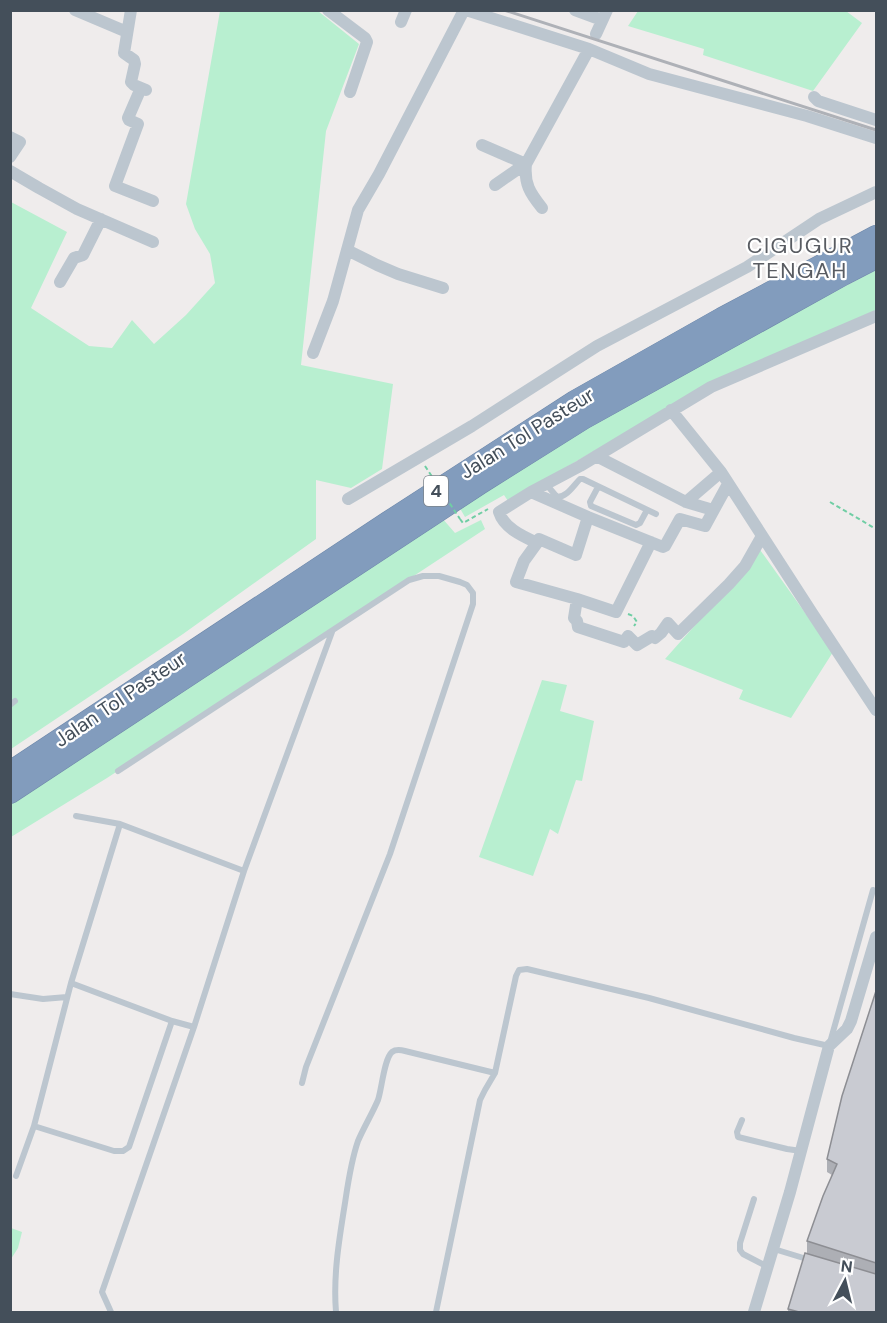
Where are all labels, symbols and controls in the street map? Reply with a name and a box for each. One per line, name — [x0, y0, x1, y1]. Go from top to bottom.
district label: CIGUGUR TENGAH — [747, 231, 853, 285]
street label: Jalan Tol Pasteur — [455, 381, 599, 485]
road number: 4 — [424, 476, 448, 506]
street label: Jalan Tol Pasteur — [49, 645, 191, 753]
north arrow — [815, 1251, 875, 1311]
text: N — [840, 1255, 854, 1278]

